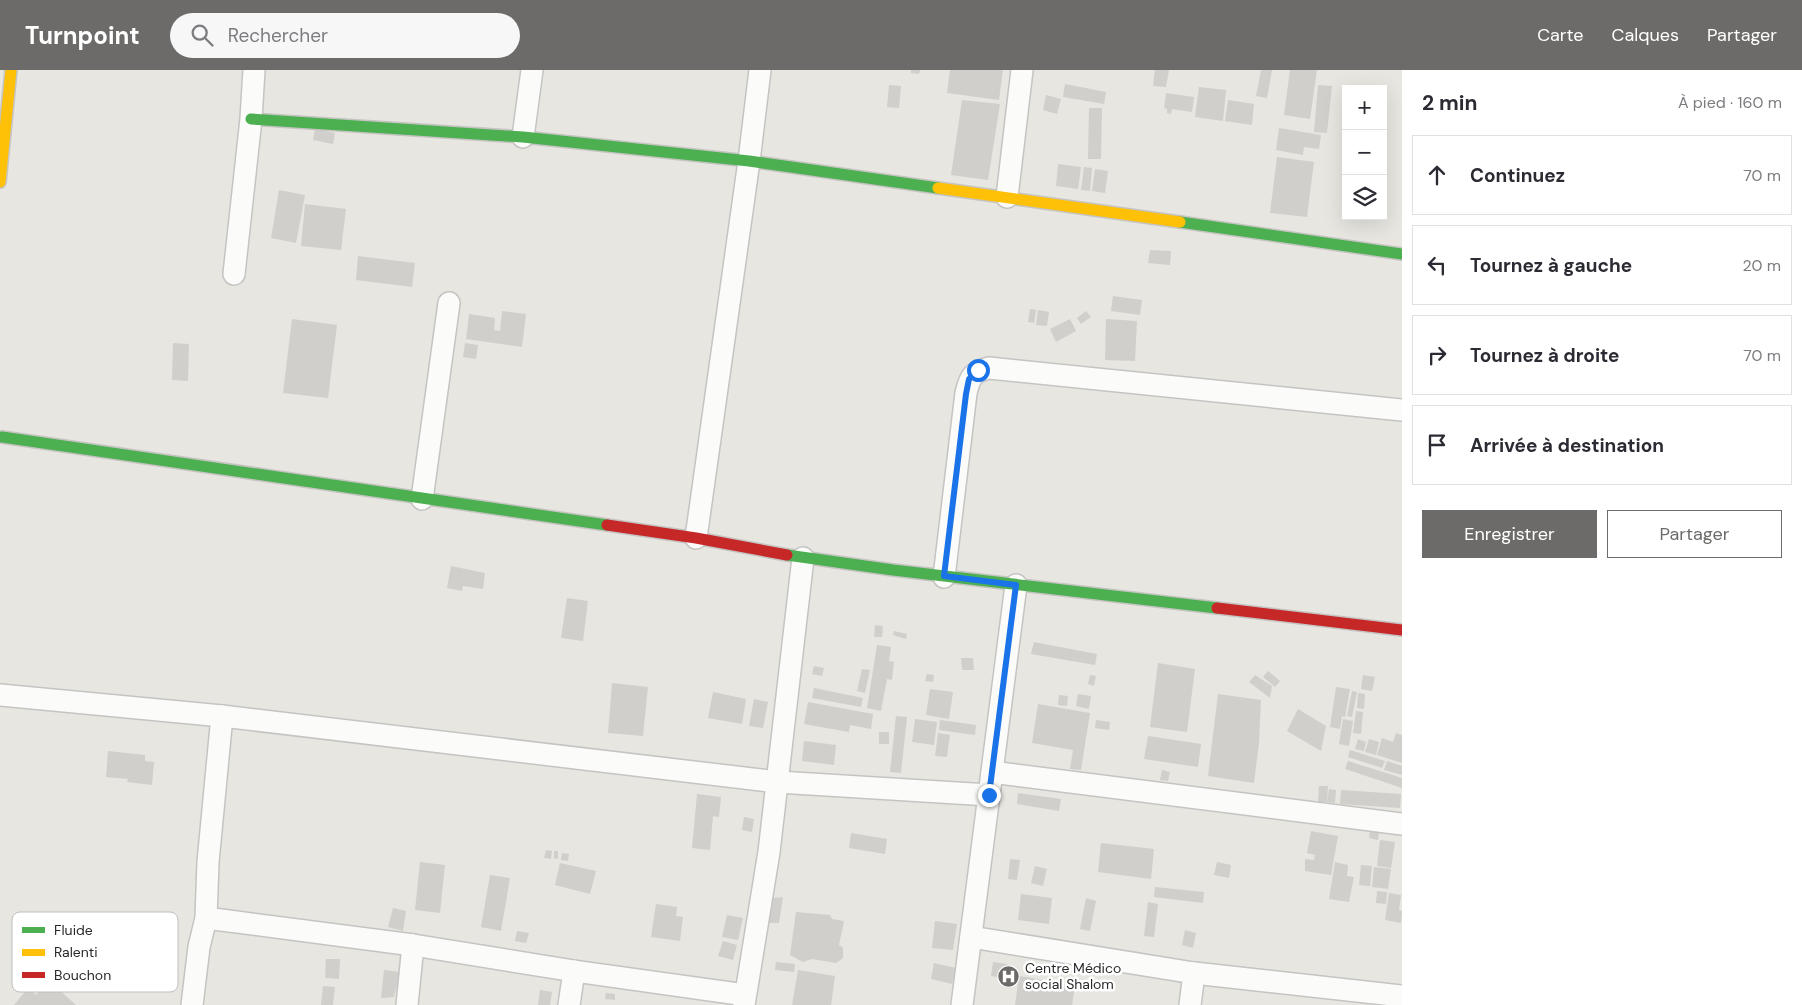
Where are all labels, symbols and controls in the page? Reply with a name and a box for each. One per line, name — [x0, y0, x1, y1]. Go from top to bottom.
search box — [170, 13, 520, 58]
text: Turnpoint — [25, 20, 140, 51]
icon: search — [188, 21, 216, 49]
text: Rechercher — [228, 23, 328, 48]
text: Carte — [1537, 23, 1584, 47]
text: Calques — [1612, 23, 1679, 47]
text: Partager — [1707, 23, 1777, 47]
map controls — [1342, 85, 1387, 220]
button: + — [1342, 85, 1387, 130]
text: 2 min — [1422, 89, 1478, 117]
text: À pied · 160 m — [1678, 92, 1782, 113]
button: − — [1342, 130, 1387, 175]
icon: ahead — [1423, 161, 1451, 189]
text: Continuez — [1470, 163, 1565, 188]
text: 70 m — [1743, 165, 1781, 186]
button: layers — [1342, 175, 1387, 220]
icon: left — [1423, 251, 1451, 279]
text: Tournez à gauche — [1470, 253, 1632, 278]
text: 20 m — [1742, 255, 1781, 276]
icon: right — [1423, 341, 1451, 369]
text: Tournez à droite — [1470, 343, 1620, 368]
text: 70 m — [1743, 345, 1781, 366]
route start — [967, 359, 990, 382]
icon: arrive — [1423, 431, 1451, 459]
text: Arrivée à destination — [1470, 433, 1664, 458]
button: Enregistrer — [1422, 510, 1597, 558]
button: Partager — [1607, 510, 1782, 558]
route end — [978, 784, 1001, 807]
legend — [12, 912, 178, 992]
text: Fluide — [54, 921, 93, 939]
text: Ralenti — [54, 943, 98, 961]
place label: Centre Médico social Shalom — [1025, 959, 1121, 993]
hospital icon: Centre Médico social Shalom — [997, 964, 1021, 988]
text: Bouchon — [54, 966, 111, 984]

